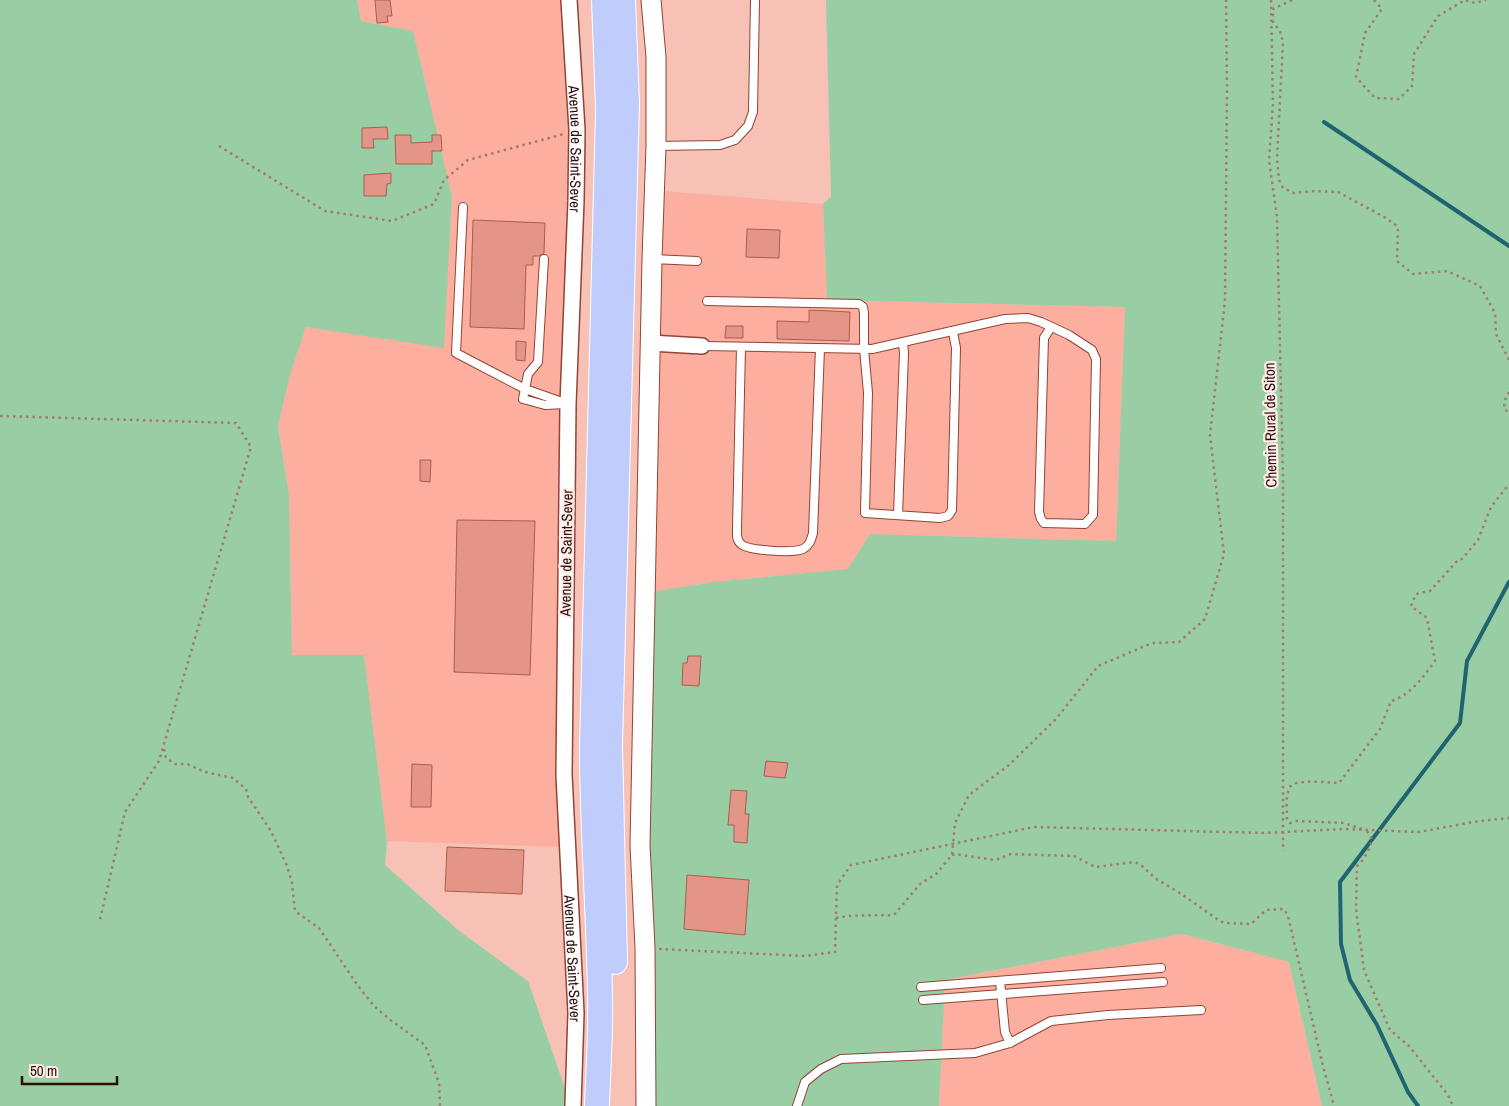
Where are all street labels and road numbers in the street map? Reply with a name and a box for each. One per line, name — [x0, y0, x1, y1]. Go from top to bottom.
street label: Avenue de Saint-Sever — [564, 84, 587, 213]
street label: Chemin Rural de Siton — [1258, 362, 1282, 488]
street label: Avenue de Saint-Sever — [554, 489, 578, 618]
street label: Avenue de Saint-Sever — [560, 893, 587, 1022]

